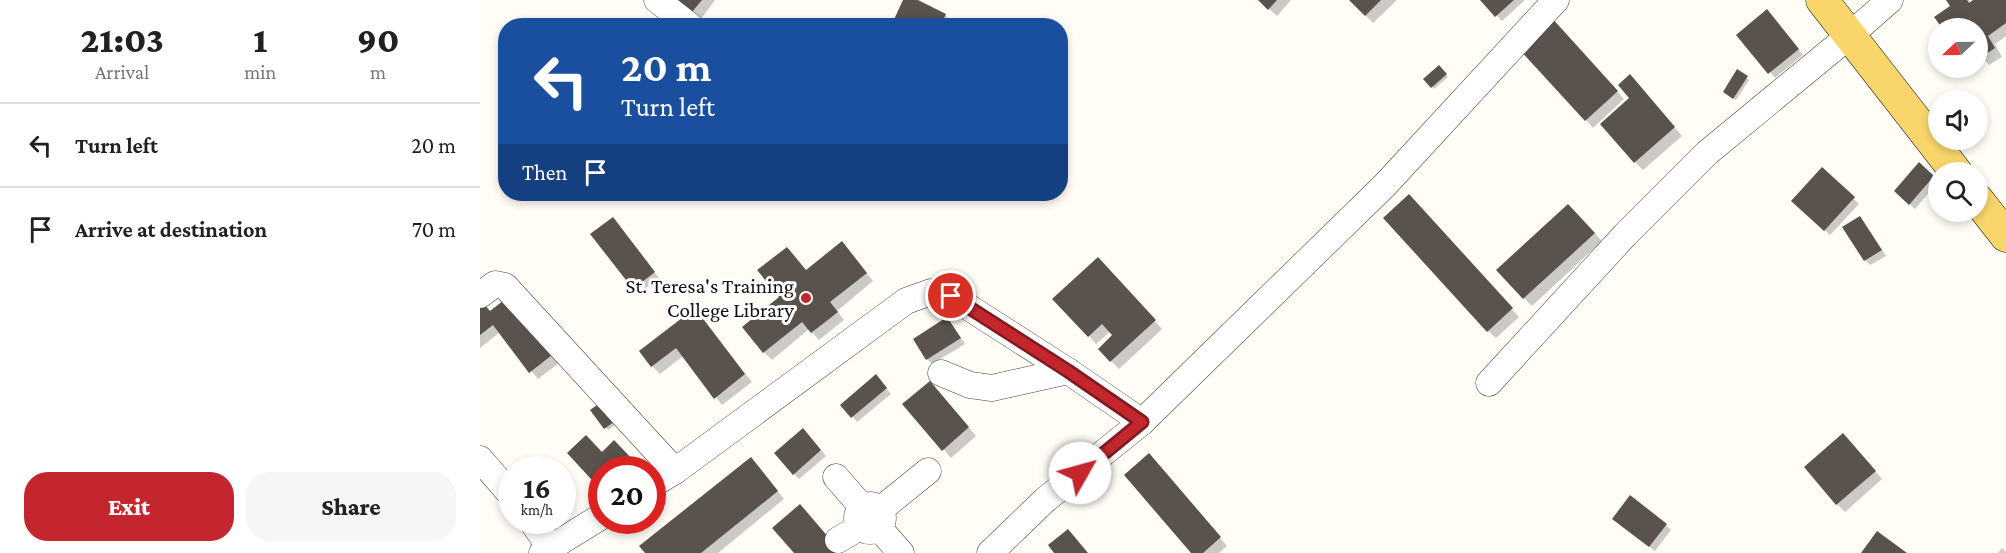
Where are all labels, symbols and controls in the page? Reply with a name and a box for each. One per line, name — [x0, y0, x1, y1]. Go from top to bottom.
north arrow — [1928, 18, 1988, 78]
map controls — [1928, 18, 1988, 222]
text: 21:03 — [80, 20, 164, 60]
text: 1 — [253, 20, 267, 60]
text: 90 — [357, 20, 399, 60]
icon: left — [522, 42, 600, 120]
text: 20 m — [621, 43, 712, 90]
text: Arrival — [95, 61, 149, 83]
text: min — [244, 61, 276, 83]
text: m — [370, 61, 386, 83]
button: sound — [1928, 90, 1988, 150]
text: Turn left — [621, 92, 715, 122]
icon: left — [24, 129, 57, 162]
text: Turn left — [75, 133, 158, 158]
text: 20 m — [411, 133, 456, 158]
icon: arrive — [579, 156, 612, 189]
text: Then — [522, 160, 567, 185]
button: search — [1928, 162, 1988, 222]
icon: arrive — [24, 213, 57, 246]
text: Arrive at destination — [75, 217, 267, 242]
text: 70 m — [412, 217, 456, 242]
pin — [925, 270, 976, 321]
place label: St. Teresa's Training College Library — [626, 274, 794, 322]
icon: arrive — [934, 279, 967, 312]
marker: St. Teresa's Training College Library — [799, 291, 813, 305]
position arrow — [1048, 441, 1112, 505]
speed limit sign: 20 — [588, 456, 666, 534]
text: 16 — [523, 471, 551, 504]
button: Exit — [24, 472, 234, 541]
button: Share — [246, 472, 456, 541]
text: km/h — [521, 502, 553, 518]

